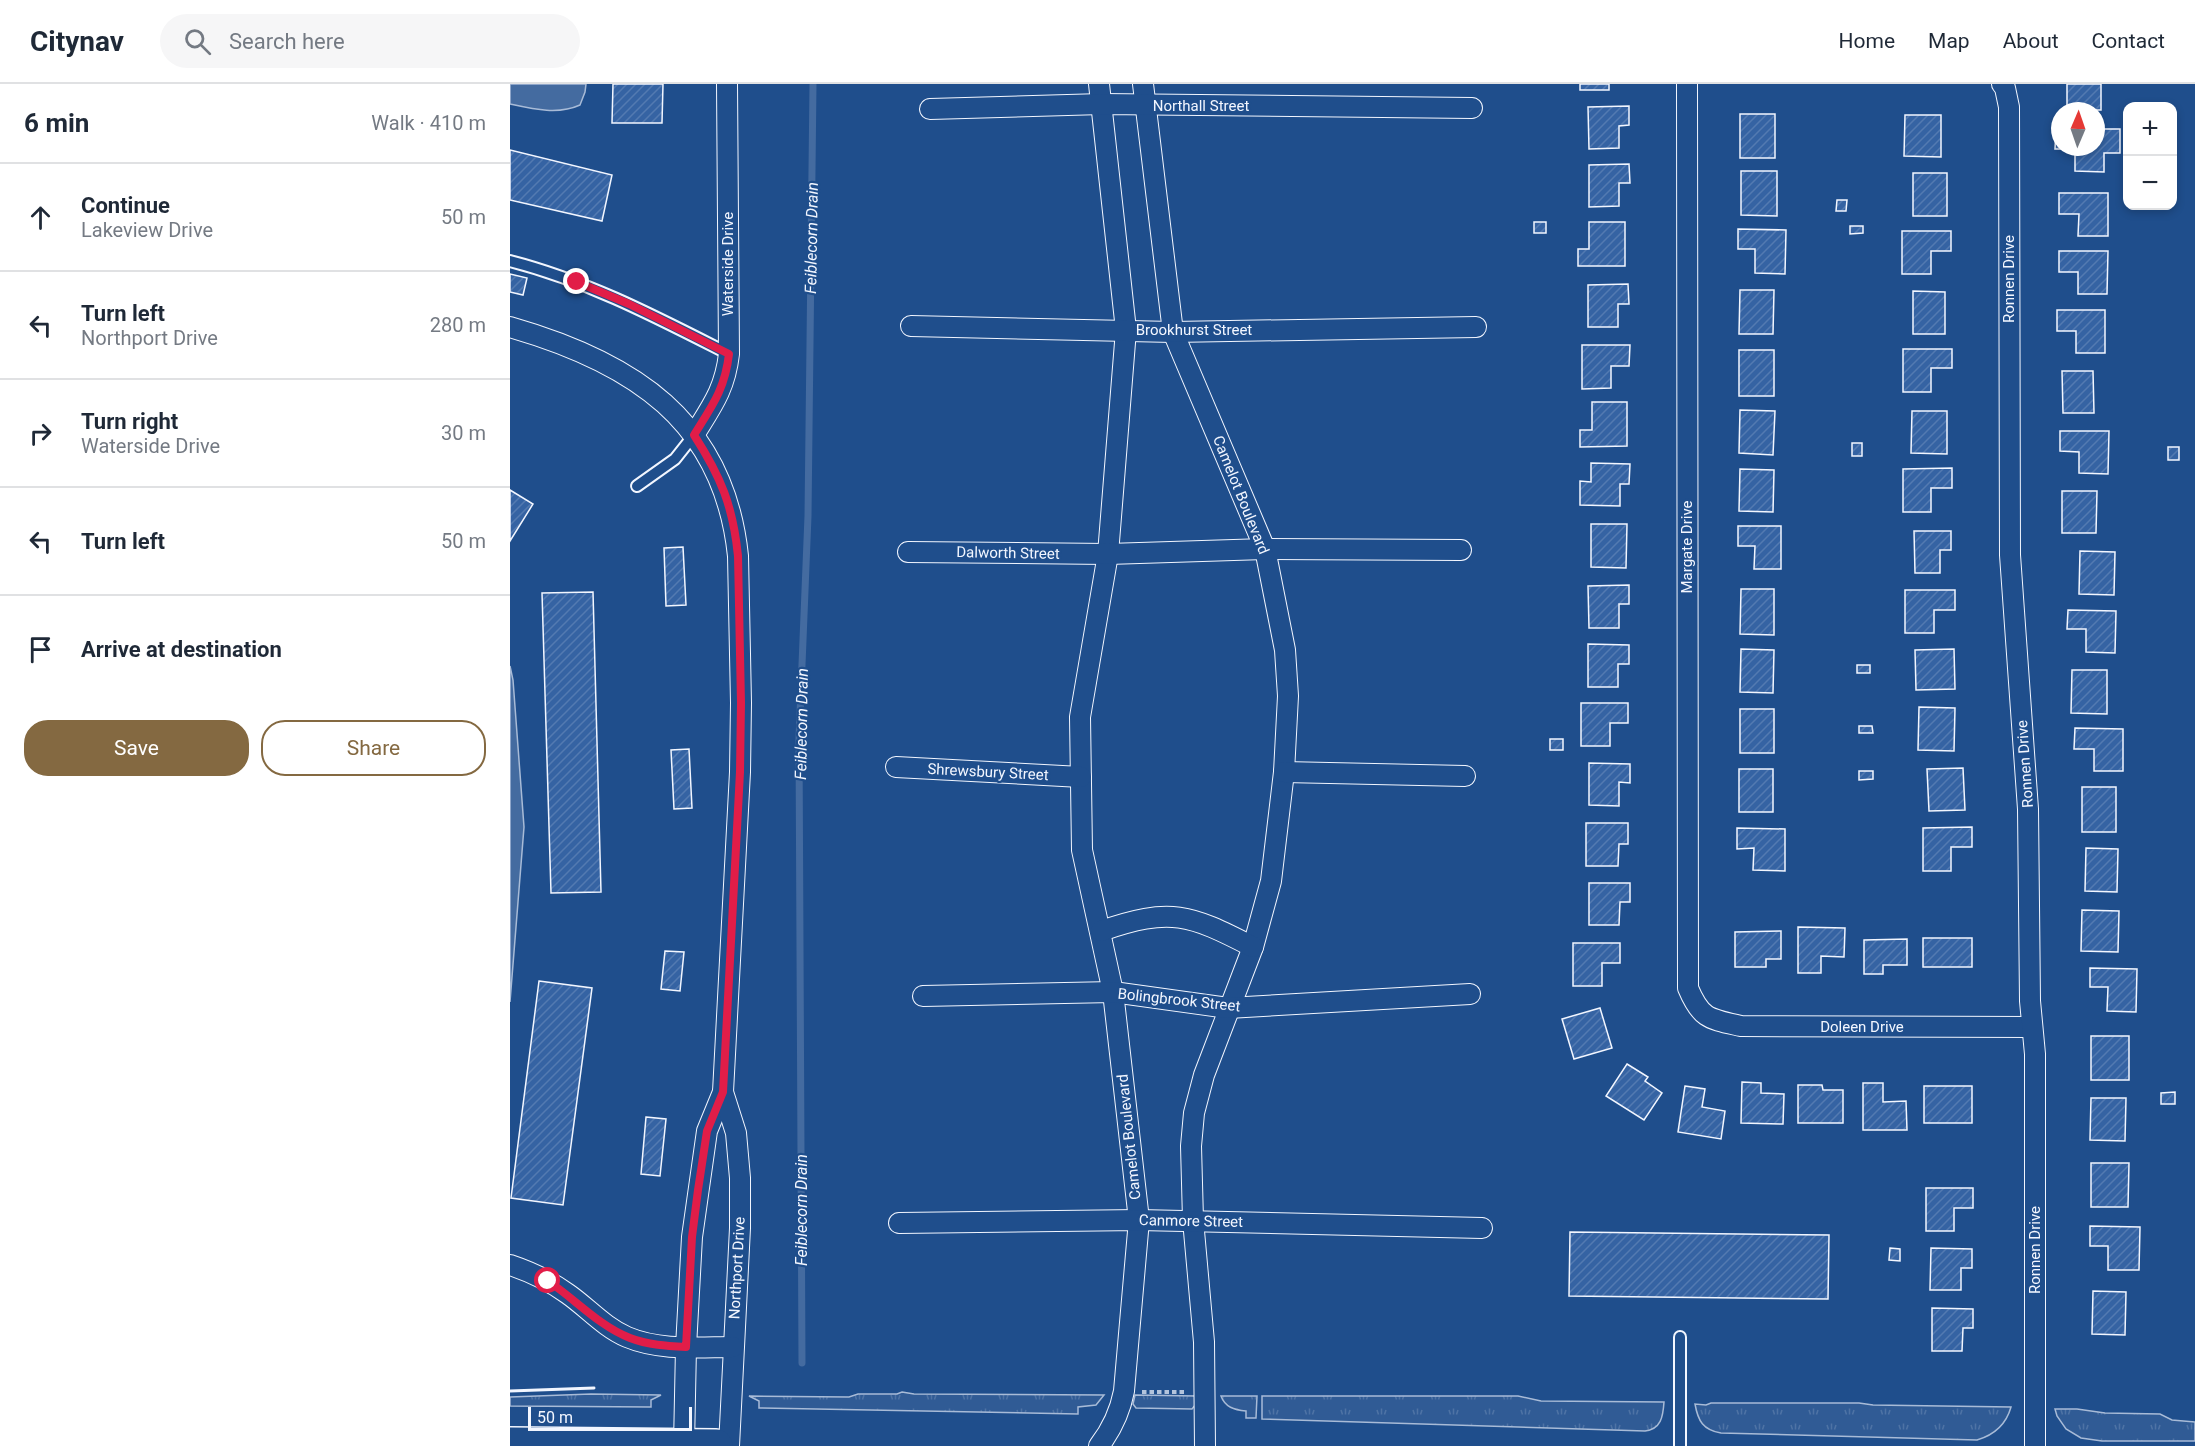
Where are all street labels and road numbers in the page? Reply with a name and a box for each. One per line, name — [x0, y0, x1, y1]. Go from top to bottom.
street label: Northall Street — [1153, 97, 1249, 115]
street label: Waterside Drive — [719, 212, 737, 316]
street label: Ronnen Drive — [2000, 235, 2018, 323]
street label: Brookhurst Street — [1136, 321, 1252, 339]
street label: Camelot Boulevard — [1209, 433, 1273, 557]
street label: Margate Drive — [1678, 500, 1696, 594]
street label: Dalworth Street — [956, 543, 1060, 563]
street label: Ronnen Drive — [2013, 719, 2037, 809]
street label: Shrewsbury Street — [927, 760, 1049, 784]
street label: Bolingbrook Street — [1117, 985, 1241, 1015]
street label: Doleen Drive — [1820, 1018, 1904, 1036]
street label: Camelot Boulevard — [1113, 1073, 1145, 1201]
street label: Ronnen Drive — [2026, 1206, 2044, 1294]
street label: Canmore Street — [1139, 1211, 1243, 1231]
street label: Northport Drive — [725, 1216, 749, 1320]

